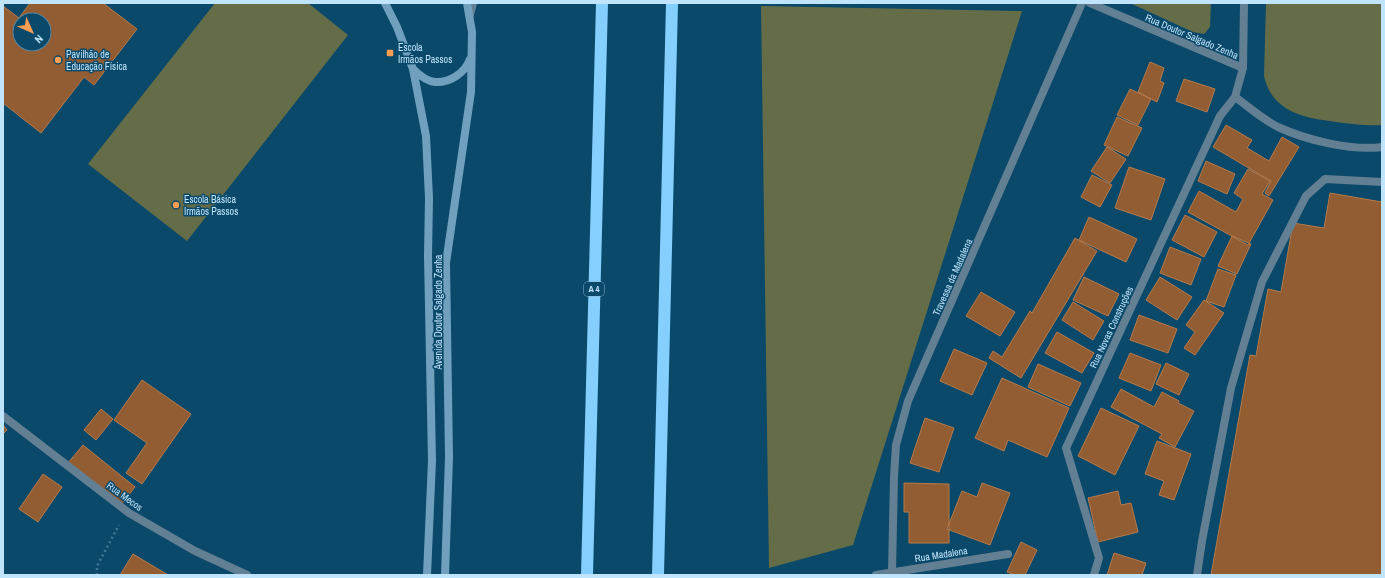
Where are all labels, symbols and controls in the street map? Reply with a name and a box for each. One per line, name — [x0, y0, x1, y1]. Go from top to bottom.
street label: Rua Doutor Salgado Zenha — [1143, 11, 1241, 62]
north arrow — [12, 12, 52, 52]
text: N — [32, 32, 46, 46]
place label: Escola Irmãos Passos — [398, 41, 452, 66]
place label: Pavilhão de Educação Física — [66, 48, 128, 73]
marker: Escola Irmãos Passos — [385, 48, 395, 58]
marker: Pavilhão de Educação Física — [53, 55, 63, 65]
place label: Escola Básica Irmãos Passos — [184, 193, 238, 218]
marker: Escola Básica Irmãos Passos — [171, 200, 181, 210]
street label: Travessa da Madalena — [930, 236, 975, 318]
street label: Avenida Doutor Salgado Zenha — [432, 254, 445, 370]
road number: A 4 — [584, 282, 604, 296]
street label: Rua Novas Construções — [1087, 284, 1136, 370]
street label: Rua Mecos — [104, 479, 145, 514]
street label: Rua Madalena — [914, 544, 969, 565]

